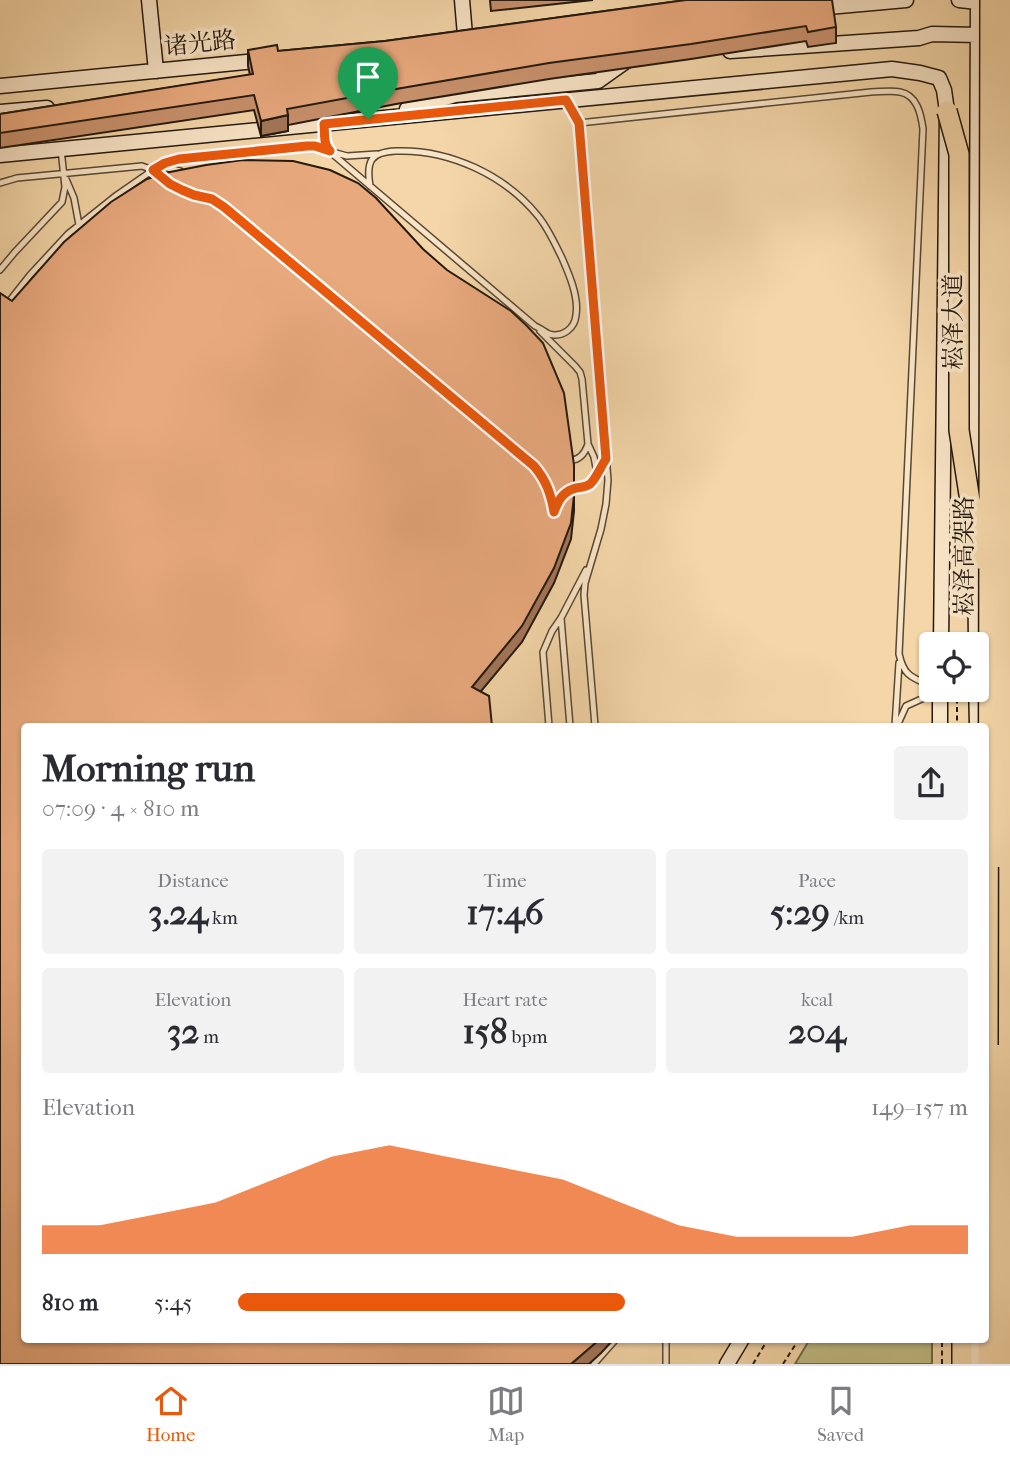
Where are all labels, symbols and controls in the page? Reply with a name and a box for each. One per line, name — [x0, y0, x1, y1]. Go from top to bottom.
street label: 诸光路 — [163, 25, 237, 61]
pin — [338, 47, 398, 119]
icon: arrive — [349, 58, 387, 96]
street label: 崧泽大道 — [939, 274, 967, 370]
street label: 崧泽高架路 — [950, 496, 978, 616]
map controls — [919, 632, 989, 702]
button: locate — [919, 632, 989, 702]
text: Morning run — [42, 746, 255, 791]
button: share — [894, 746, 968, 820]
text: 07:09 · 4 × 810 m — [42, 795, 199, 822]
text: Distance — [157, 870, 229, 892]
text: Time — [483, 870, 527, 892]
text: Pace — [798, 870, 836, 892]
text: 3.24 — [148, 892, 208, 933]
text: 17:46 — [466, 892, 544, 933]
text: 5:29 — [770, 892, 830, 933]
text: km — [208, 907, 238, 929]
text: /km — [830, 907, 864, 929]
text: Elevation — [155, 989, 231, 1011]
text: Heart rate — [462, 989, 548, 1011]
text: kcal — [801, 989, 833, 1011]
text: 32 — [167, 1011, 199, 1052]
text: 158 — [462, 1011, 508, 1052]
text: 204 — [788, 1011, 846, 1052]
text: m — [199, 1026, 219, 1048]
text: bpm — [508, 1026, 548, 1048]
text: Elevation — [42, 1094, 135, 1121]
text: 149–157 m — [871, 1094, 968, 1121]
text: 810 m — [42, 1289, 98, 1316]
text: 5:45 — [154, 1289, 192, 1316]
tab: Home — [146, 1382, 195, 1446]
tab: Map — [487, 1382, 525, 1446]
tab: Saved — [817, 1382, 864, 1446]

